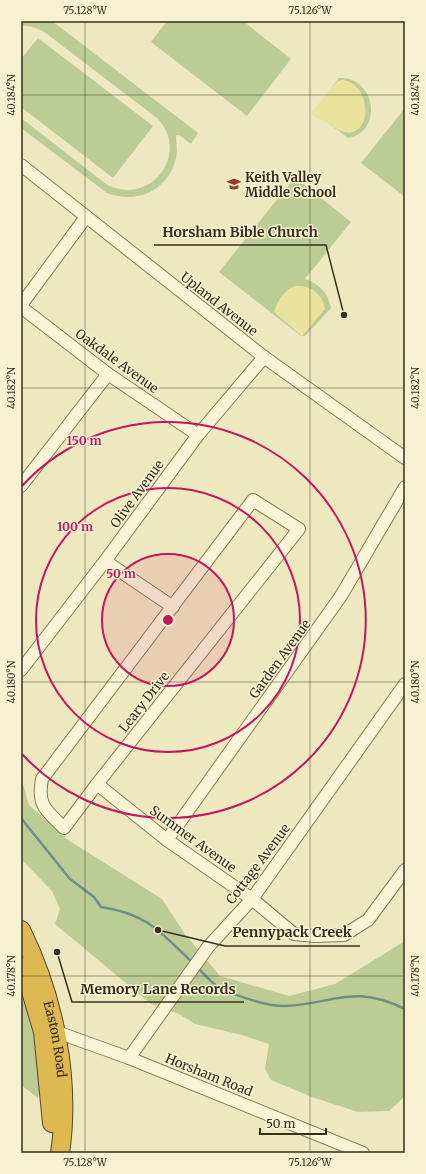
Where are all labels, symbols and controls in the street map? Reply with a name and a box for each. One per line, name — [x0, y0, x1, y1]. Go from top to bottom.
text: 75.128°W — [63, 4, 108, 17]
text: 75.126°W — [289, 4, 332, 17]
text: 40.184°N — [5, 74, 18, 116]
text: 40.184°N — [409, 74, 422, 116]
place label: Keith Valley Middle School — [245, 169, 336, 201]
school or university icon: Keith Valley Middle School — [226, 176, 242, 192]
callout: Horsham Bible Church — [154, 219, 326, 245]
text: Horsham Bible Church — [162, 223, 318, 241]
street label: Upland Avenue — [177, 269, 261, 340]
street label: Oakdale Avenue — [72, 325, 162, 397]
text: 40.182°N — [5, 367, 18, 409]
text: 40.182°N — [409, 367, 422, 409]
text: 150 m — [67, 433, 102, 448]
street label: Olive Avenue — [107, 456, 168, 531]
text: 100 m — [57, 519, 93, 534]
text: 50 m — [106, 566, 136, 581]
centre of rings — [161, 613, 175, 627]
street label: Garden Avenue — [246, 616, 315, 702]
text: 40.180°N — [5, 660, 18, 703]
text: 40.180°N — [409, 660, 422, 703]
street label: Leary Drive — [115, 668, 173, 736]
street label: Summer Avenue — [146, 802, 240, 876]
street label: Cottage Avenue — [222, 820, 294, 908]
callout: Pennypack Creek — [225, 920, 360, 946]
text: Pennypack Creek — [232, 923, 353, 941]
text: 40.178°N — [5, 955, 18, 997]
text: 40.178°N — [409, 955, 422, 997]
callout: Memory Lane Records — [72, 976, 244, 1002]
text: Memory Lane Records — [80, 980, 236, 998]
street label: Easton Road — [40, 999, 71, 1078]
street label: Horsham Road — [163, 1050, 255, 1100]
scale bar — [260, 1110, 326, 1136]
text: 50 m — [266, 1116, 295, 1131]
text: 75.128°W — [63, 1156, 108, 1169]
text: 75.126°W — [289, 1156, 332, 1169]

